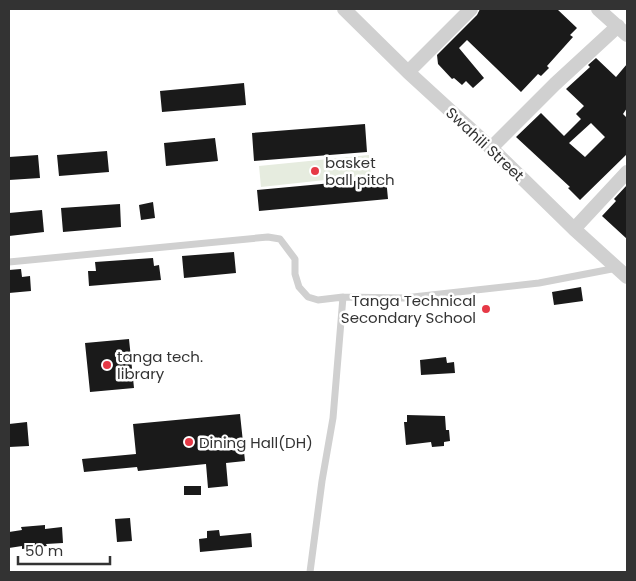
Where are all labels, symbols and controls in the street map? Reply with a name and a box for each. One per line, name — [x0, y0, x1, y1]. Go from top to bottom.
street label: Swahili Street — [441, 102, 529, 186]
place label: basket ball pitch — [325, 152, 395, 190]
marker: basket ball pitch — [309, 165, 321, 177]
place label: Tanga Technical Secondary School — [341, 290, 476, 328]
marker: Tanga Technical Secondary School — [480, 303, 492, 315]
place label: tanga tech. library — [117, 346, 203, 384]
marker: tanga tech. library — [101, 359, 113, 371]
place label: Dining Hall(DH) — [199, 432, 313, 453]
marker: Dining Hall(DH) — [183, 436, 195, 448]
scale bar — [18, 534, 110, 566]
text: 50 m — [25, 540, 63, 561]

